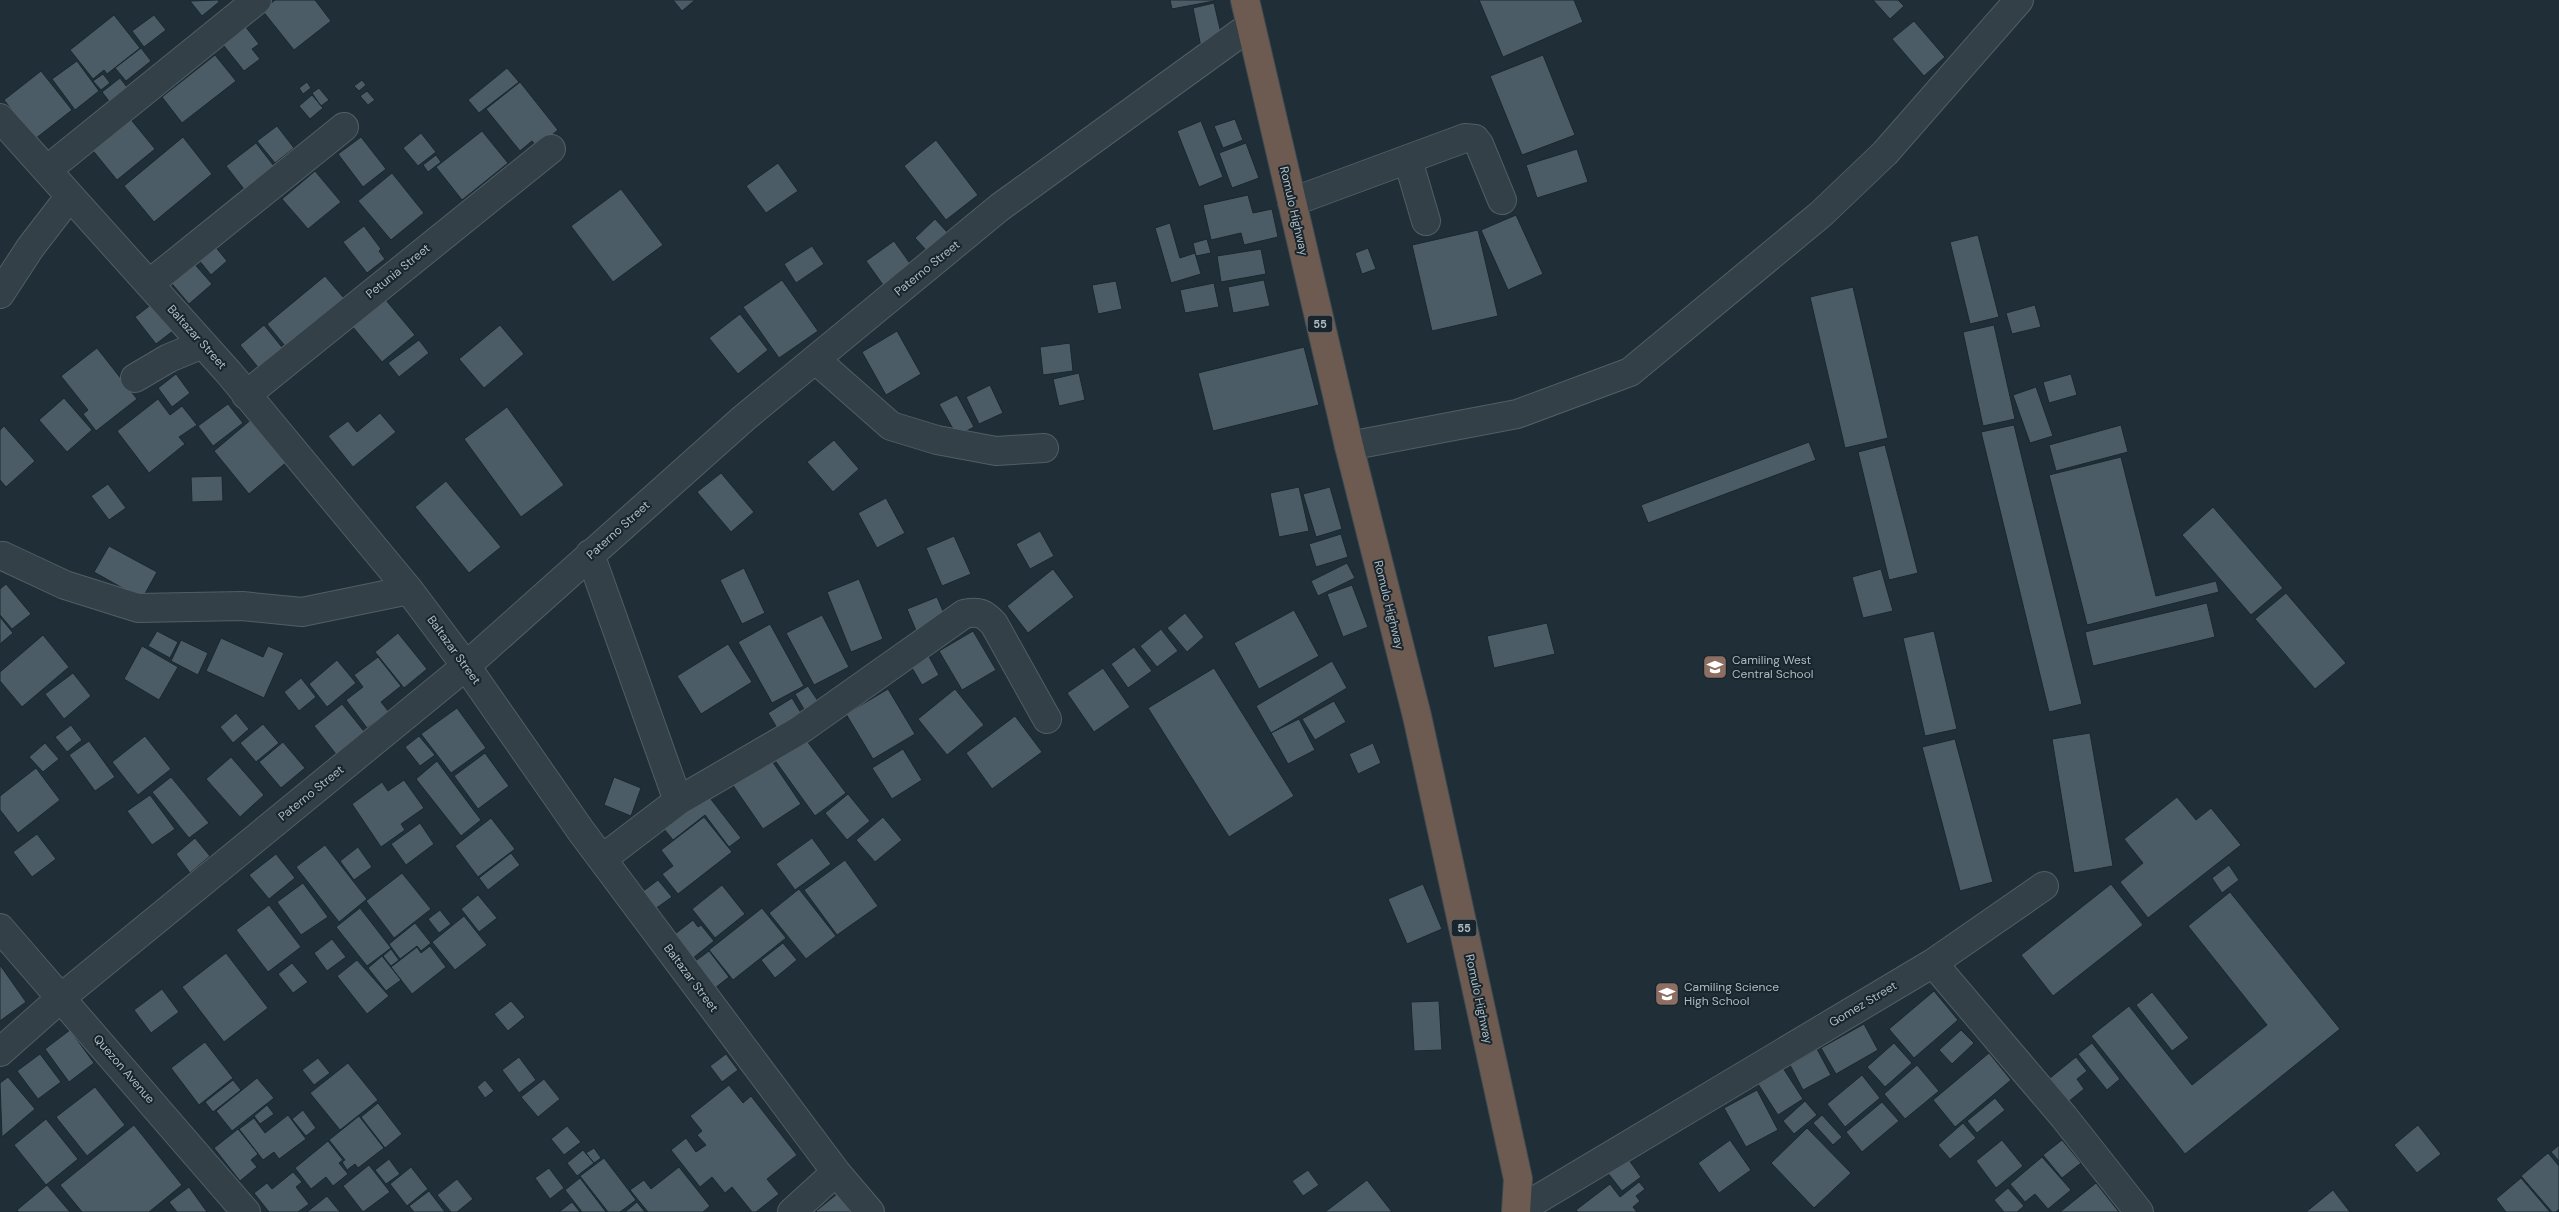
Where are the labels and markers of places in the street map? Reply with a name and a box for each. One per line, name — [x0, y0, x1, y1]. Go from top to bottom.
place label: Camiling West Central School — [1732, 652, 1813, 682]
school or university icon: Camiling West Central School — [1702, 654, 1728, 680]
place label: Camiling Science High School — [1684, 979, 1779, 1009]
school or university icon: Camiling Science High School — [1654, 981, 1680, 1007]

